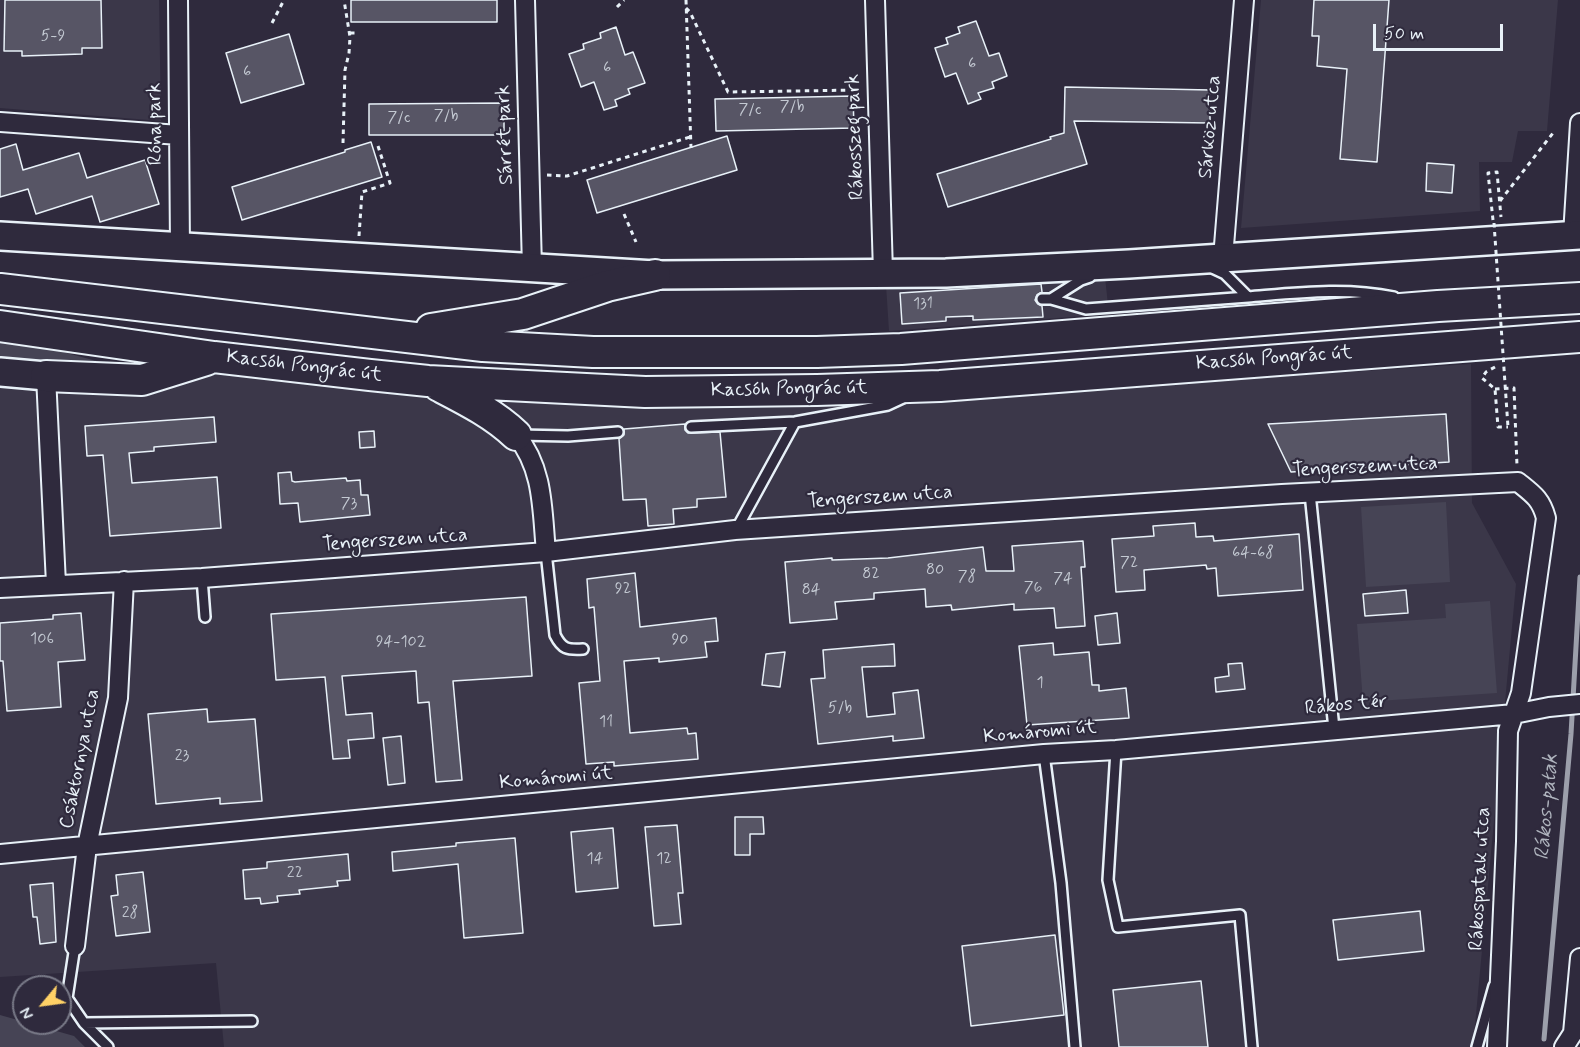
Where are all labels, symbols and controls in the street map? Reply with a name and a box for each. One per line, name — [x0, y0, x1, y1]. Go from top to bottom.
scale bar — [1376, 12, 1506, 50]
text: 50 m — [1384, 22, 1424, 46]
house number: 5-9 — [41, 27, 65, 47]
house number: 6 — [968, 55, 976, 75]
house number: 6 — [603, 59, 611, 79]
house number: 6 — [243, 63, 251, 83]
street label: Rákosszeg park — [842, 73, 870, 201]
street label: Sárköz utca — [1195, 74, 1227, 180]
street label: Róna park — [143, 83, 169, 165]
street label: Sárrét park — [492, 85, 520, 185]
house number: 7/b — [780, 98, 804, 118]
house number: 7/c — [738, 101, 762, 121]
house number: 7/b — [434, 107, 458, 127]
house number: 7/c — [387, 109, 411, 129]
house number: 131 — [913, 295, 933, 315]
street label: Kacsóh Pongrác út — [1195, 342, 1353, 376]
street label: Kacsóh Pongrác út — [225, 346, 383, 388]
street label: Kacsóh Pongrác út — [710, 377, 868, 403]
street label: Tengerszem utca — [1292, 452, 1438, 484]
street label: Tengerszem utca — [806, 481, 954, 515]
house number: 73 — [341, 495, 357, 515]
street label: Tengerszem utca — [321, 524, 469, 558]
house number: 64-68 — [1232, 544, 1274, 564]
house number: 72 — [1120, 554, 1138, 574]
house number: 80 — [926, 561, 944, 581]
house number: 82 — [862, 565, 880, 585]
house number: 78 — [958, 568, 976, 588]
house number: 74 — [1053, 570, 1073, 590]
house number: 76 — [1024, 579, 1042, 599]
house number: 92 — [615, 580, 631, 600]
house number: 84 — [802, 581, 820, 601]
house number: 106 — [30, 630, 54, 650]
house number: 90 — [671, 631, 689, 651]
house number: 94-102 — [376, 633, 426, 653]
house number: 1 — [1036, 674, 1044, 694]
street label: Csáktornya utca — [56, 687, 106, 831]
street label: Rákos tér — [1304, 690, 1388, 722]
house number: 5/b — [828, 699, 852, 719]
house number: 11 — [599, 713, 613, 733]
street label: Komáromi út — [982, 716, 1098, 750]
house number: 23 — [175, 747, 189, 767]
water label: Rákos-patak — [1531, 753, 1565, 861]
street label: Komáromi út — [498, 762, 614, 796]
street label: Rákospatak utca — [1465, 806, 1497, 952]
house number: 14 — [587, 850, 603, 870]
house number: 12 — [656, 850, 672, 870]
house number: 22 — [287, 864, 303, 884]
house number: 28 — [122, 904, 138, 924]
north arrow — [12, 975, 72, 1035]
text: N — [16, 1003, 39, 1023]

